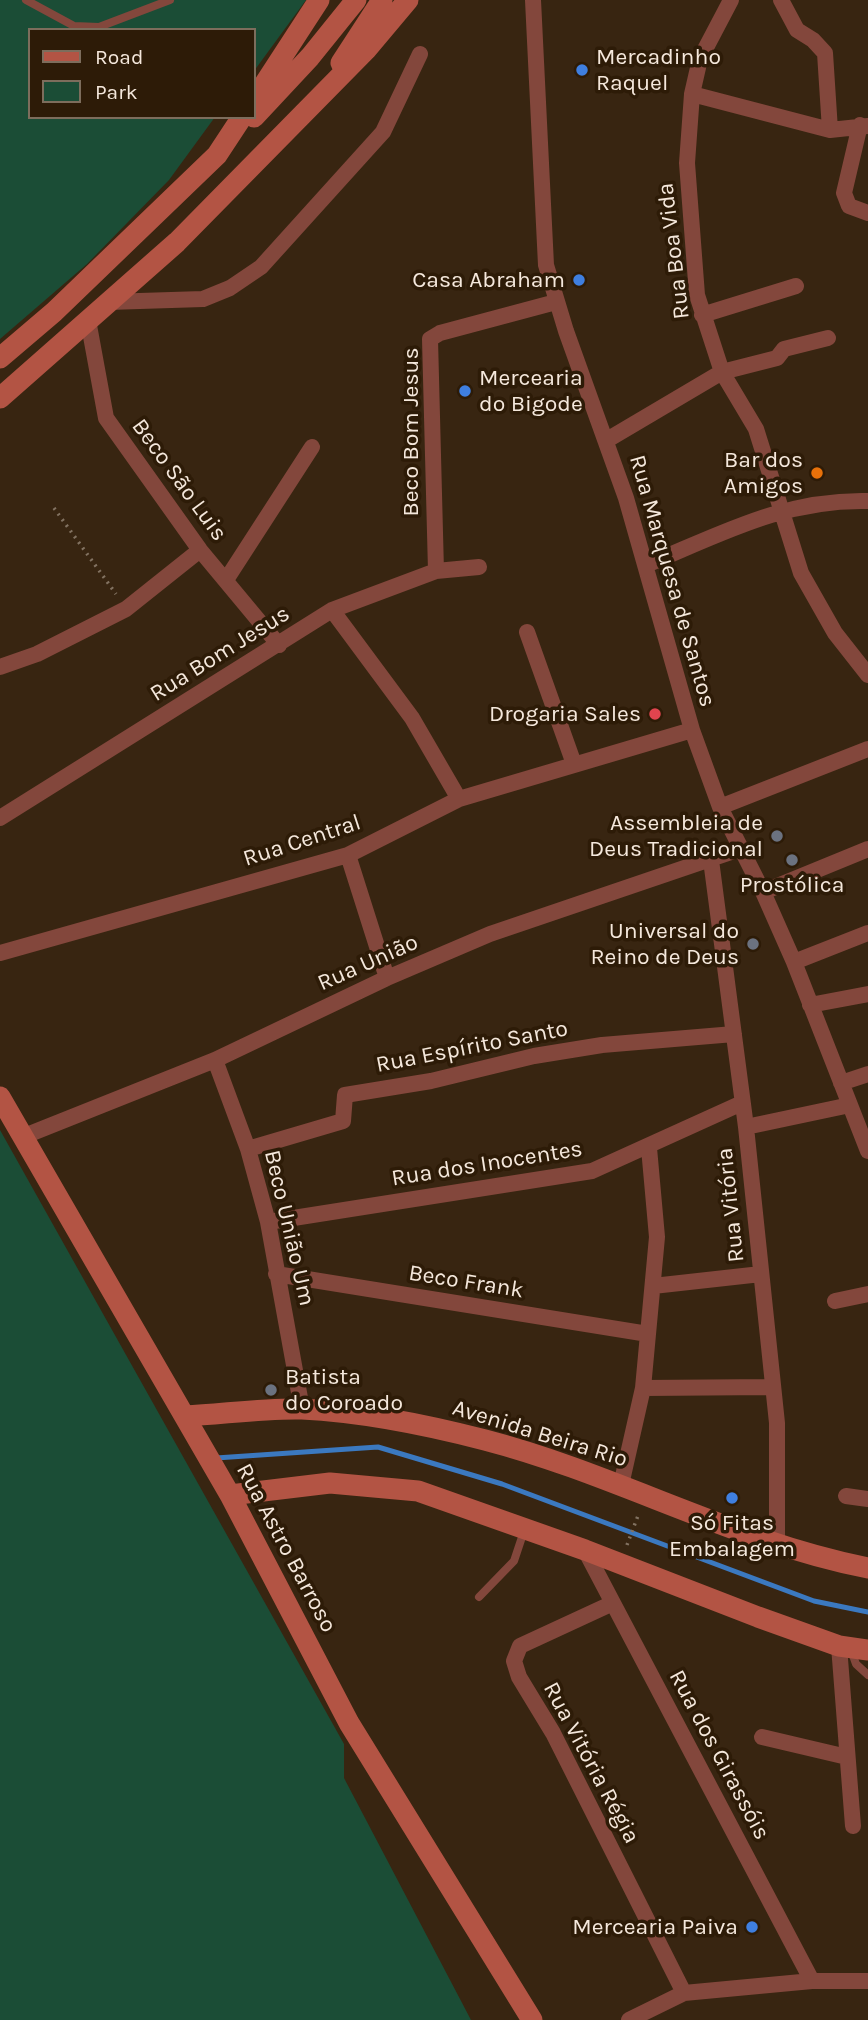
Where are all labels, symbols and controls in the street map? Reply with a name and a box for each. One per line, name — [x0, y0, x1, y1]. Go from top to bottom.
legend — [28, 28, 256, 119]
place label: Mercadinho Raquel — [596, 43, 721, 97]
text: Road — [95, 45, 143, 69]
marker: Mercadinho Raquel — [574, 62, 590, 78]
text: Park — [95, 80, 138, 104]
street label: Rua Boa Vida — [652, 181, 696, 321]
place label: Casa Abraham — [412, 266, 565, 294]
marker: Casa Abraham — [571, 272, 587, 288]
street label: Beco Bom Jesus — [397, 347, 425, 517]
place label: Mercearia do Bigode — [479, 364, 583, 418]
marker: Mercearia do Bigode — [457, 383, 473, 399]
street label: Beco São Luis — [125, 414, 233, 546]
place label: Bar dos Amigos — [724, 446, 803, 500]
street label: Rua Marquesa de Santos — [623, 452, 721, 710]
marker: Bar dos Amigos — [809, 465, 825, 481]
street label: Rua Bom Jesus — [145, 600, 295, 708]
place label: Drogaria Sales — [489, 700, 641, 728]
marker: Drogaria Sales — [647, 706, 663, 722]
street label: Rua Central — [240, 809, 364, 873]
place label: Assembleia de Deus Tradicional — [589, 809, 763, 863]
marker: Assembleia de Deus Tradicional — [769, 828, 785, 844]
marker: Prostólica — [784, 852, 800, 868]
place label: Prostólica — [740, 871, 844, 899]
place label: Universal do Reino de Deus — [590, 917, 739, 971]
street label: Rua União — [313, 929, 423, 997]
marker: Universal do Reino de Deus — [745, 936, 761, 952]
street label: Rua Espírito Santo — [374, 1015, 570, 1079]
street label: Rua dos Inocentes — [390, 1135, 584, 1193]
street label: Rua Vitória — [711, 1146, 751, 1264]
street label: Beco União Um — [258, 1147, 320, 1309]
street label: Beco Frank — [407, 1259, 525, 1305]
place label: Batista do Coroado — [285, 1363, 403, 1417]
marker: Batista do Coroado — [263, 1382, 279, 1398]
street label: Avenida Beira Rio — [449, 1394, 631, 1474]
street label: Rua Astro Barroso — [230, 1459, 342, 1637]
marker: Só Fitas Embalagem — [724, 1490, 740, 1506]
place label: Só Fitas Embalagem — [669, 1509, 795, 1563]
street label: Rua dos Girassóis — [663, 1665, 775, 1845]
street label: Rua Vitória Régia — [537, 1678, 645, 1848]
place label: Mercearia Paiva — [572, 1913, 738, 1941]
marker: Mercearia Paiva — [744, 1919, 760, 1935]

